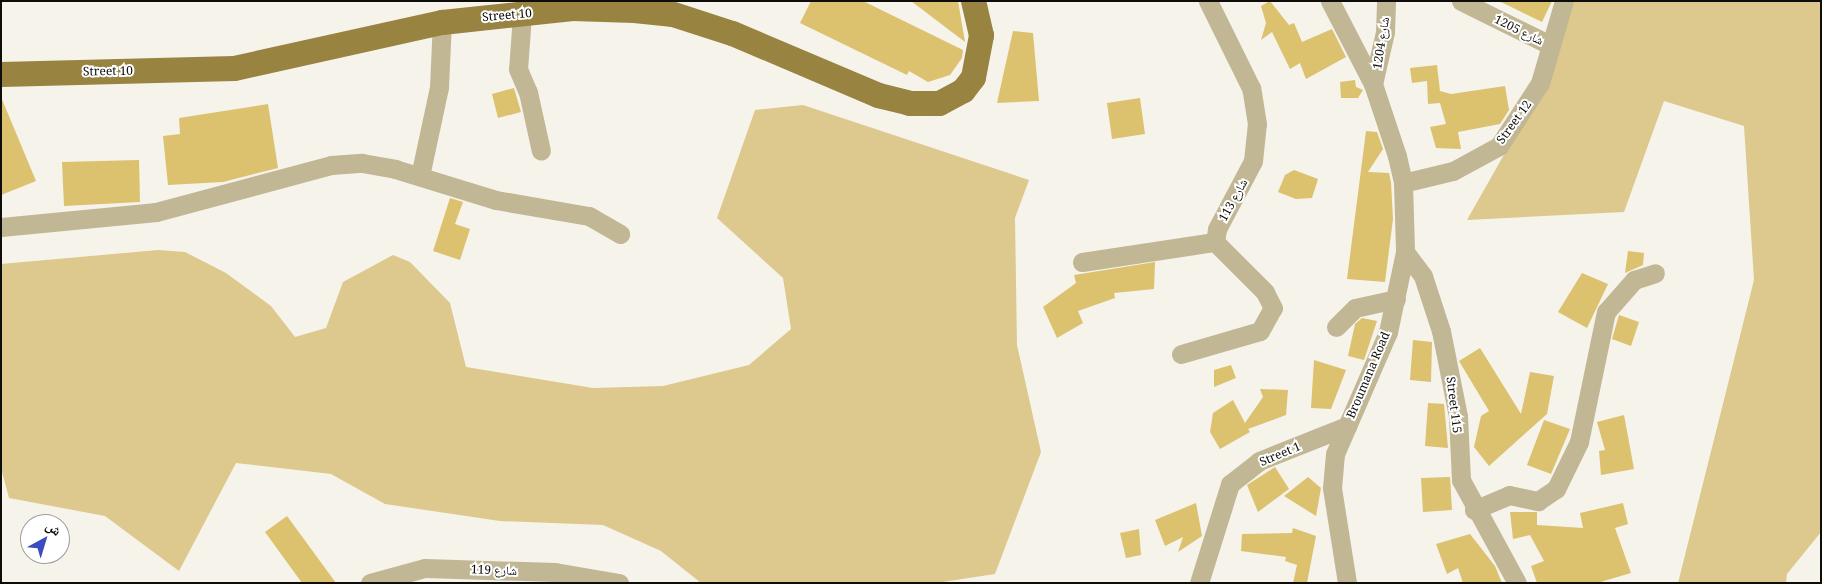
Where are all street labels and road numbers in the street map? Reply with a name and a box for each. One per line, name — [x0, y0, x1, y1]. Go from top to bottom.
street label: Street 10 — [481, 6, 533, 24]
street label: شارع 1205 — [1492, 12, 1546, 48]
street label: شارع 1204 — [1370, 16, 1392, 70]
street label: Street 10 — [83, 63, 133, 79]
street label: Street 12 — [1493, 98, 1535, 146]
street label: شارع 113 — [1216, 176, 1250, 224]
street label: Broumana Road — [1343, 330, 1393, 420]
street label: Street 115 — [1443, 376, 1465, 434]
street label: Street 1 — [1257, 439, 1303, 469]
street label: شارع 119 — [471, 562, 517, 578]

